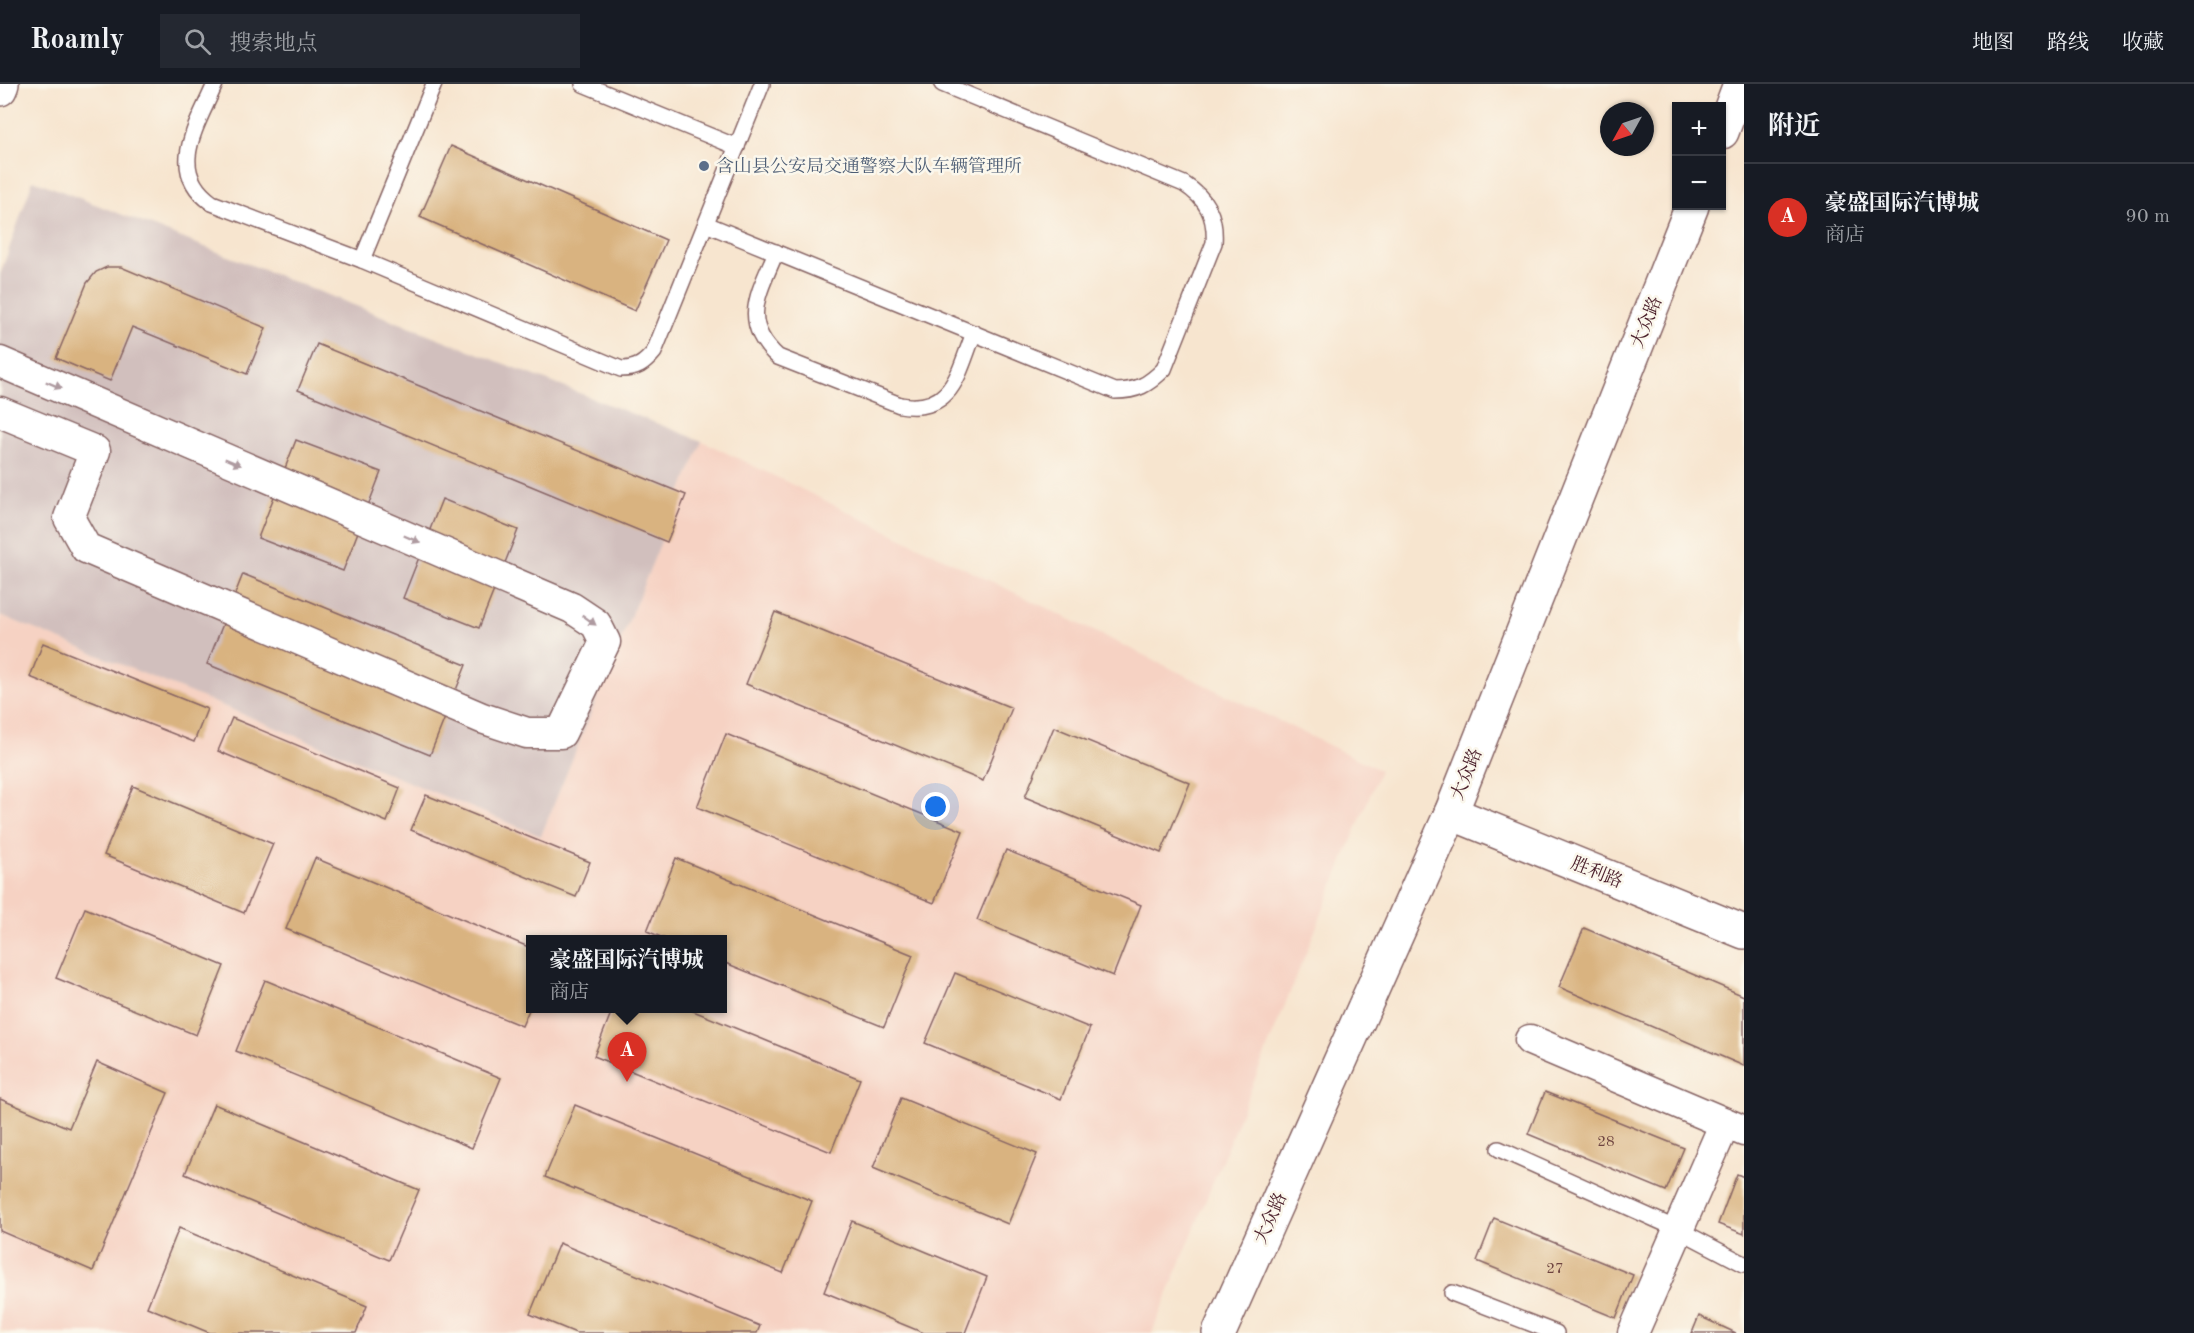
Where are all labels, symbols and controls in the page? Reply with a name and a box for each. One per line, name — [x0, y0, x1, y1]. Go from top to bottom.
search box — [160, 14, 580, 68]
icon: search — [181, 25, 214, 58]
text: Roamly — [30, 27, 124, 55]
text: 搜索地点 — [229, 33, 318, 55]
text: 地图 — [1972, 33, 2014, 54]
text: 路线 — [2047, 33, 2089, 54]
text: 收藏 — [2122, 33, 2164, 54]
north arrow — [1600, 102, 1654, 156]
map controls — [1672, 102, 1726, 210]
button: + — [1672, 102, 1726, 156]
text: 附近 — [1768, 114, 1820, 140]
place label: 含山县公安局交通警察大队车辆管理所 — [716, 156, 1022, 176]
button: − — [1672, 156, 1726, 210]
marker: 含山县公安局交通警察大队车辆管理所 — [697, 159, 711, 173]
text: 豪盛国际汽博城 — [1825, 193, 1979, 215]
text: A — [1780, 207, 1795, 227]
text: 90 m — [2125, 207, 2170, 227]
text: 商店 — [1825, 226, 1865, 246]
street label: 大众路 — [1627, 293, 1665, 351]
one-way arrow — [45, 380, 63, 390]
one-way arrow — [224, 458, 242, 467]
one-way arrow — [403, 535, 421, 544]
one-way arrow — [581, 614, 597, 626]
street label: 大众路 — [1447, 745, 1485, 803]
your location — [921, 792, 950, 821]
street label: 胜利路 — [1568, 853, 1626, 891]
popup — [526, 935, 727, 1013]
text: 豪盛国际汽博城 — [549, 950, 704, 972]
text: 商店 — [549, 983, 589, 1003]
pin: A — [608, 1032, 646, 1082]
house number: 28 — [1597, 1135, 1615, 1150]
street label: 大众路 — [1250, 1189, 1290, 1247]
house number: 27 — [1546, 1262, 1564, 1277]

